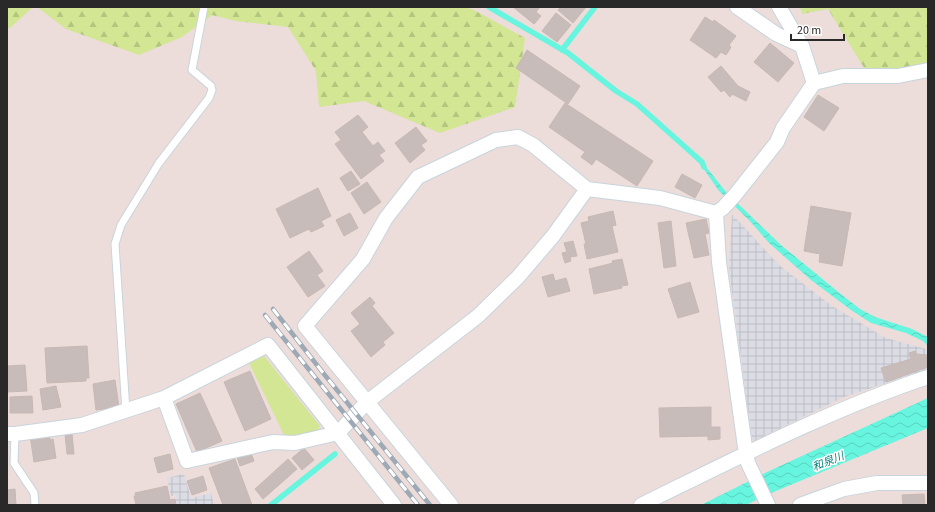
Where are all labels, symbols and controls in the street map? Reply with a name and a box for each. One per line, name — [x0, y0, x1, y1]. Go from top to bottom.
scale bar — [791, 16, 844, 42]
text: 20 m — [797, 22, 821, 39]
water label: 和泉川 — [810, 448, 847, 475]

